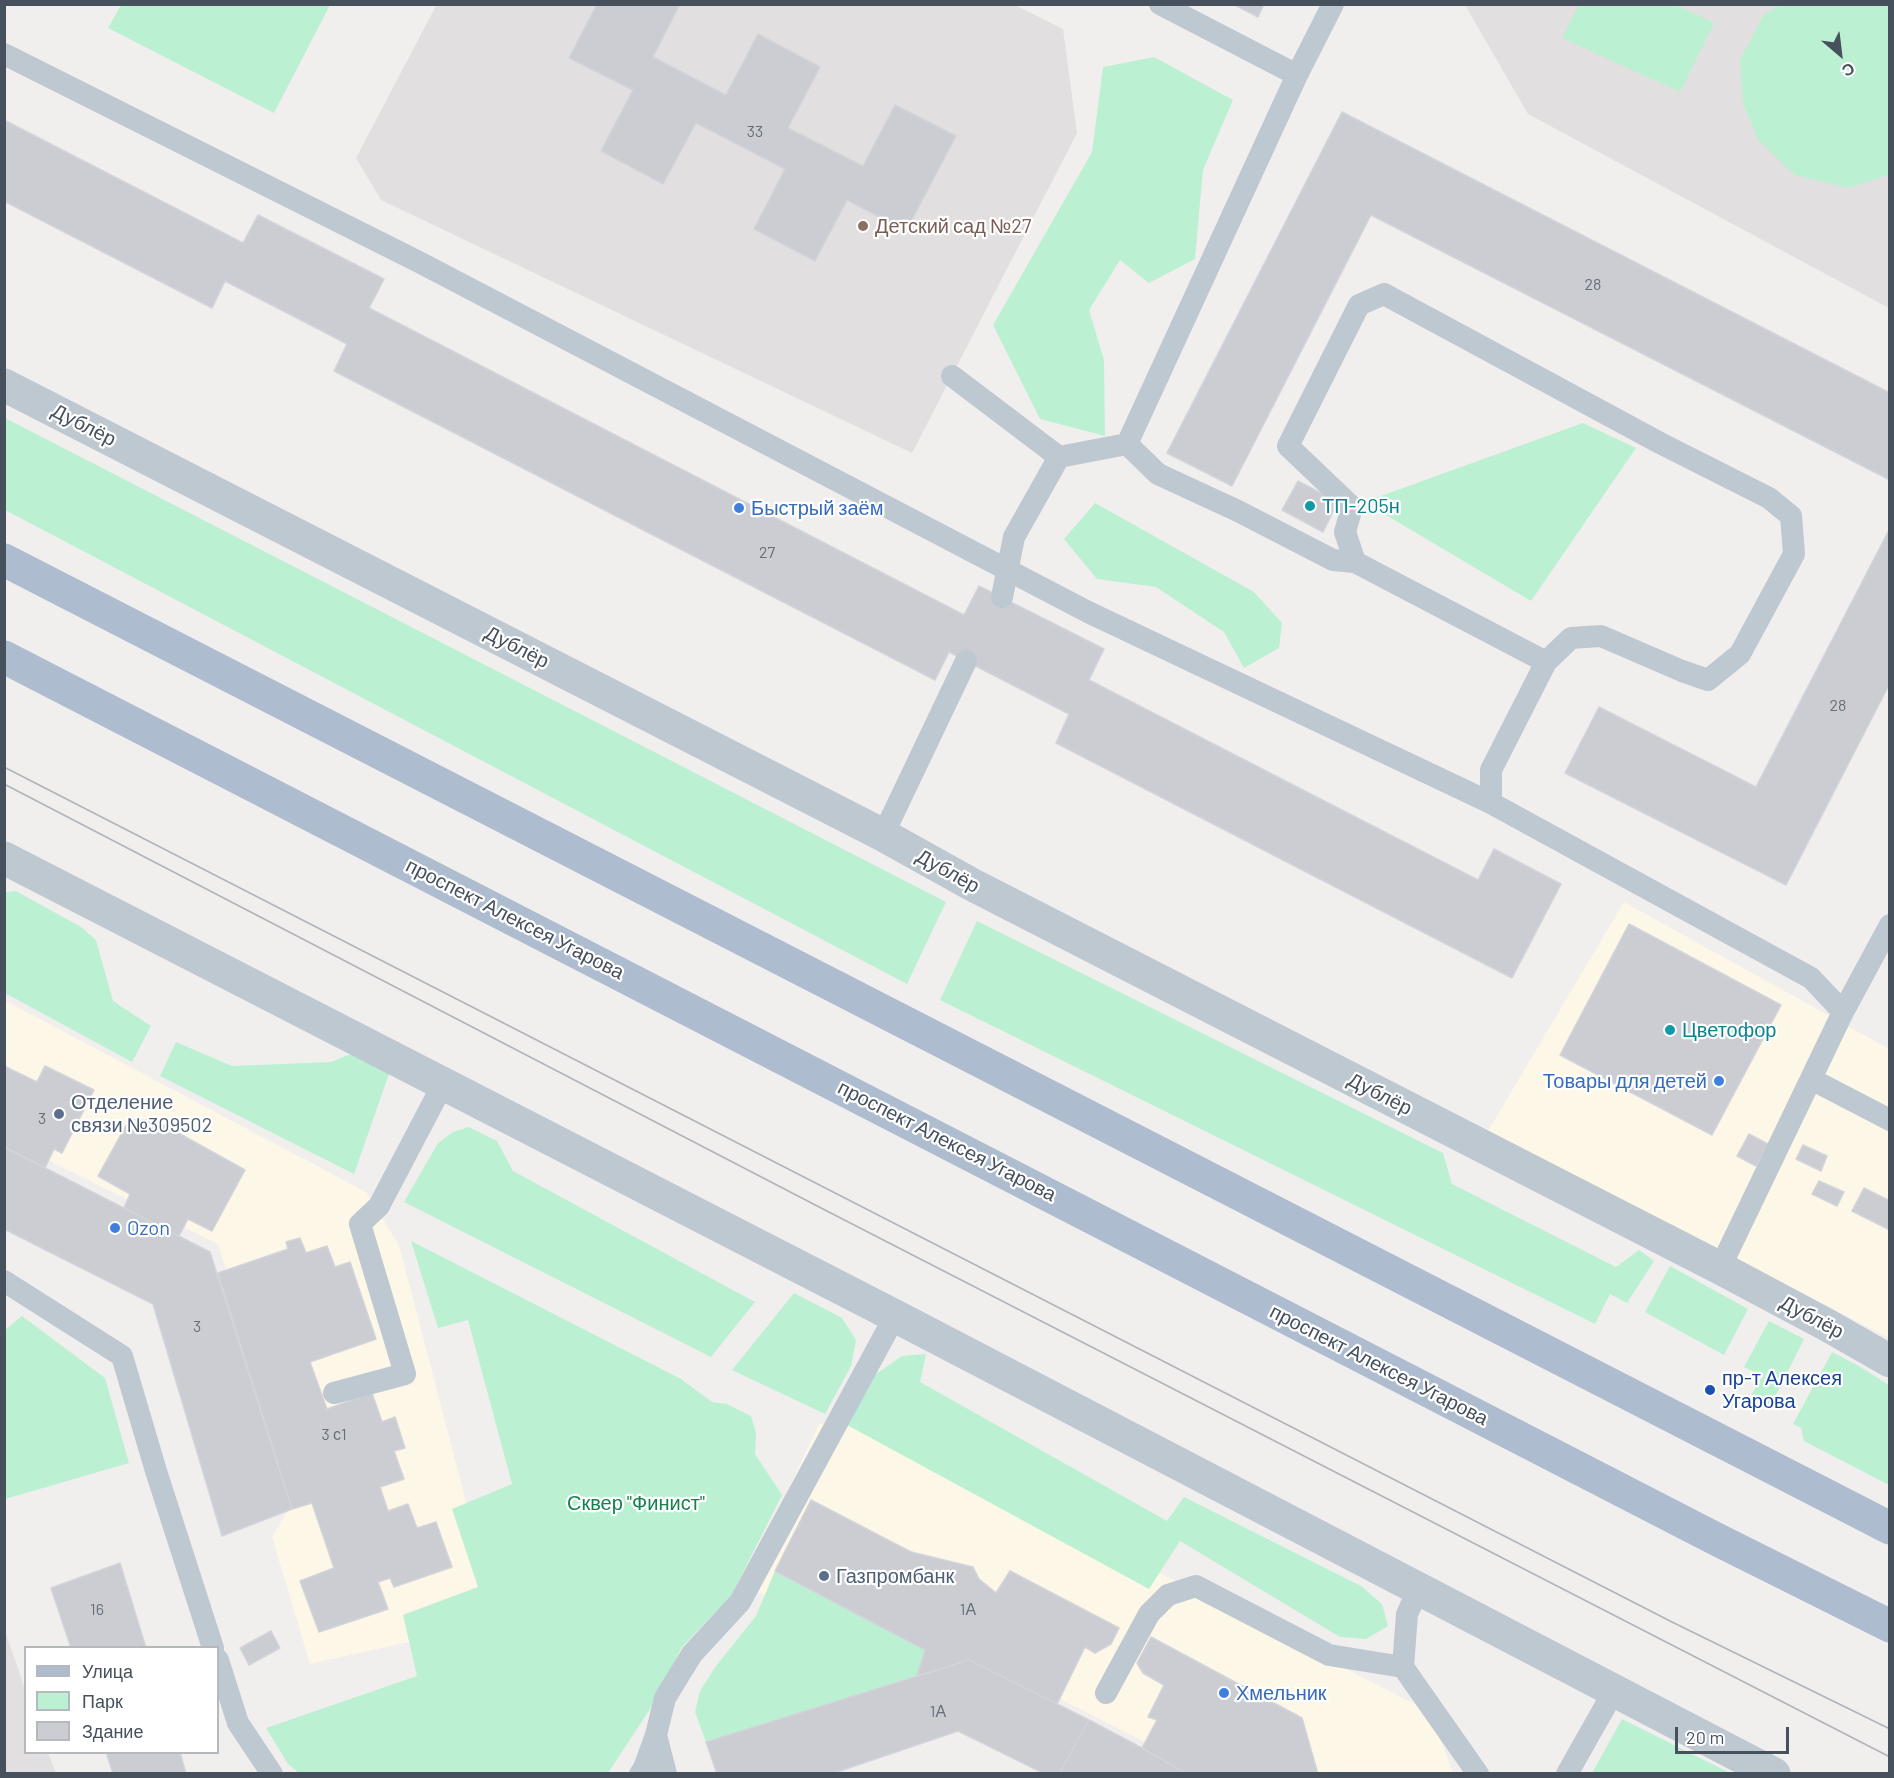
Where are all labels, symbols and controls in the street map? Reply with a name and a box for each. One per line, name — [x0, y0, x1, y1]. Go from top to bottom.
north arrow — [1810, 24, 1870, 84]
text: С — [1839, 59, 1858, 81]
house number: 33 — [747, 122, 763, 142]
place label: Детский сад №27 — [875, 214, 1031, 238]
marker: Детский сад №27 — [856, 219, 870, 233]
house number: 28 — [1585, 275, 1601, 295]
street label: Дублёр — [48, 399, 120, 451]
place label: ТП-205н — [1322, 494, 1400, 518]
place label: Быстрый заём — [751, 496, 883, 520]
marker: ТП-205н — [1303, 499, 1317, 513]
marker: Быстрый заём — [732, 501, 746, 515]
house number: 27 — [759, 543, 775, 563]
street label: Дублёр — [481, 621, 553, 673]
house number: 28 — [1830, 696, 1846, 716]
street label: Дублёр — [912, 844, 984, 898]
street label: проспект Алексея Угарова — [402, 853, 628, 985]
place label: Цветофор — [1682, 1018, 1776, 1042]
marker: Цветофор — [1663, 1023, 1677, 1037]
street label: Дублёр — [1344, 1068, 1416, 1120]
place label: Товары для детей — [1543, 1069, 1707, 1093]
marker: Товары для детей — [1712, 1074, 1726, 1088]
street label: проспект Алексея Угарова — [834, 1075, 1060, 1207]
place label: Отделение связи №309502 — [71, 1090, 212, 1137]
marker: Отделение связи №309502 — [52, 1107, 66, 1121]
house number: 3 — [38, 1109, 46, 1129]
place label: Ozon — [127, 1216, 170, 1240]
marker: Ozon — [108, 1221, 122, 1235]
street label: Дублёр — [1776, 1290, 1848, 1344]
street label: проспект Алексея Угарова — [1266, 1299, 1492, 1431]
house number: 3 — [193, 1317, 201, 1337]
place label: пр-т Алексея Угарова — [1722, 1366, 1842, 1413]
marker: пр-т Алексея Угарова — [1703, 1383, 1717, 1397]
house number: 3 с1 — [321, 1425, 347, 1445]
park label: Сквер "Финист" — [567, 1491, 705, 1515]
place label: Газпромбанк — [836, 1564, 954, 1588]
marker: Газпромбанк — [817, 1569, 831, 1583]
house number: 16 — [90, 1600, 104, 1620]
house number: 1А — [960, 1600, 976, 1620]
legend — [24, 1646, 219, 1754]
text: Улица — [82, 1660, 133, 1682]
place label: Хмельник — [1236, 1681, 1327, 1705]
marker: Хмельник — [1217, 1686, 1231, 1700]
text: Парк — [82, 1690, 123, 1712]
house number: 1А — [930, 1702, 946, 1722]
scale bar — [1678, 1715, 1792, 1753]
text: Здание — [82, 1720, 143, 1742]
text: 20 m — [1686, 1726, 1724, 1748]

